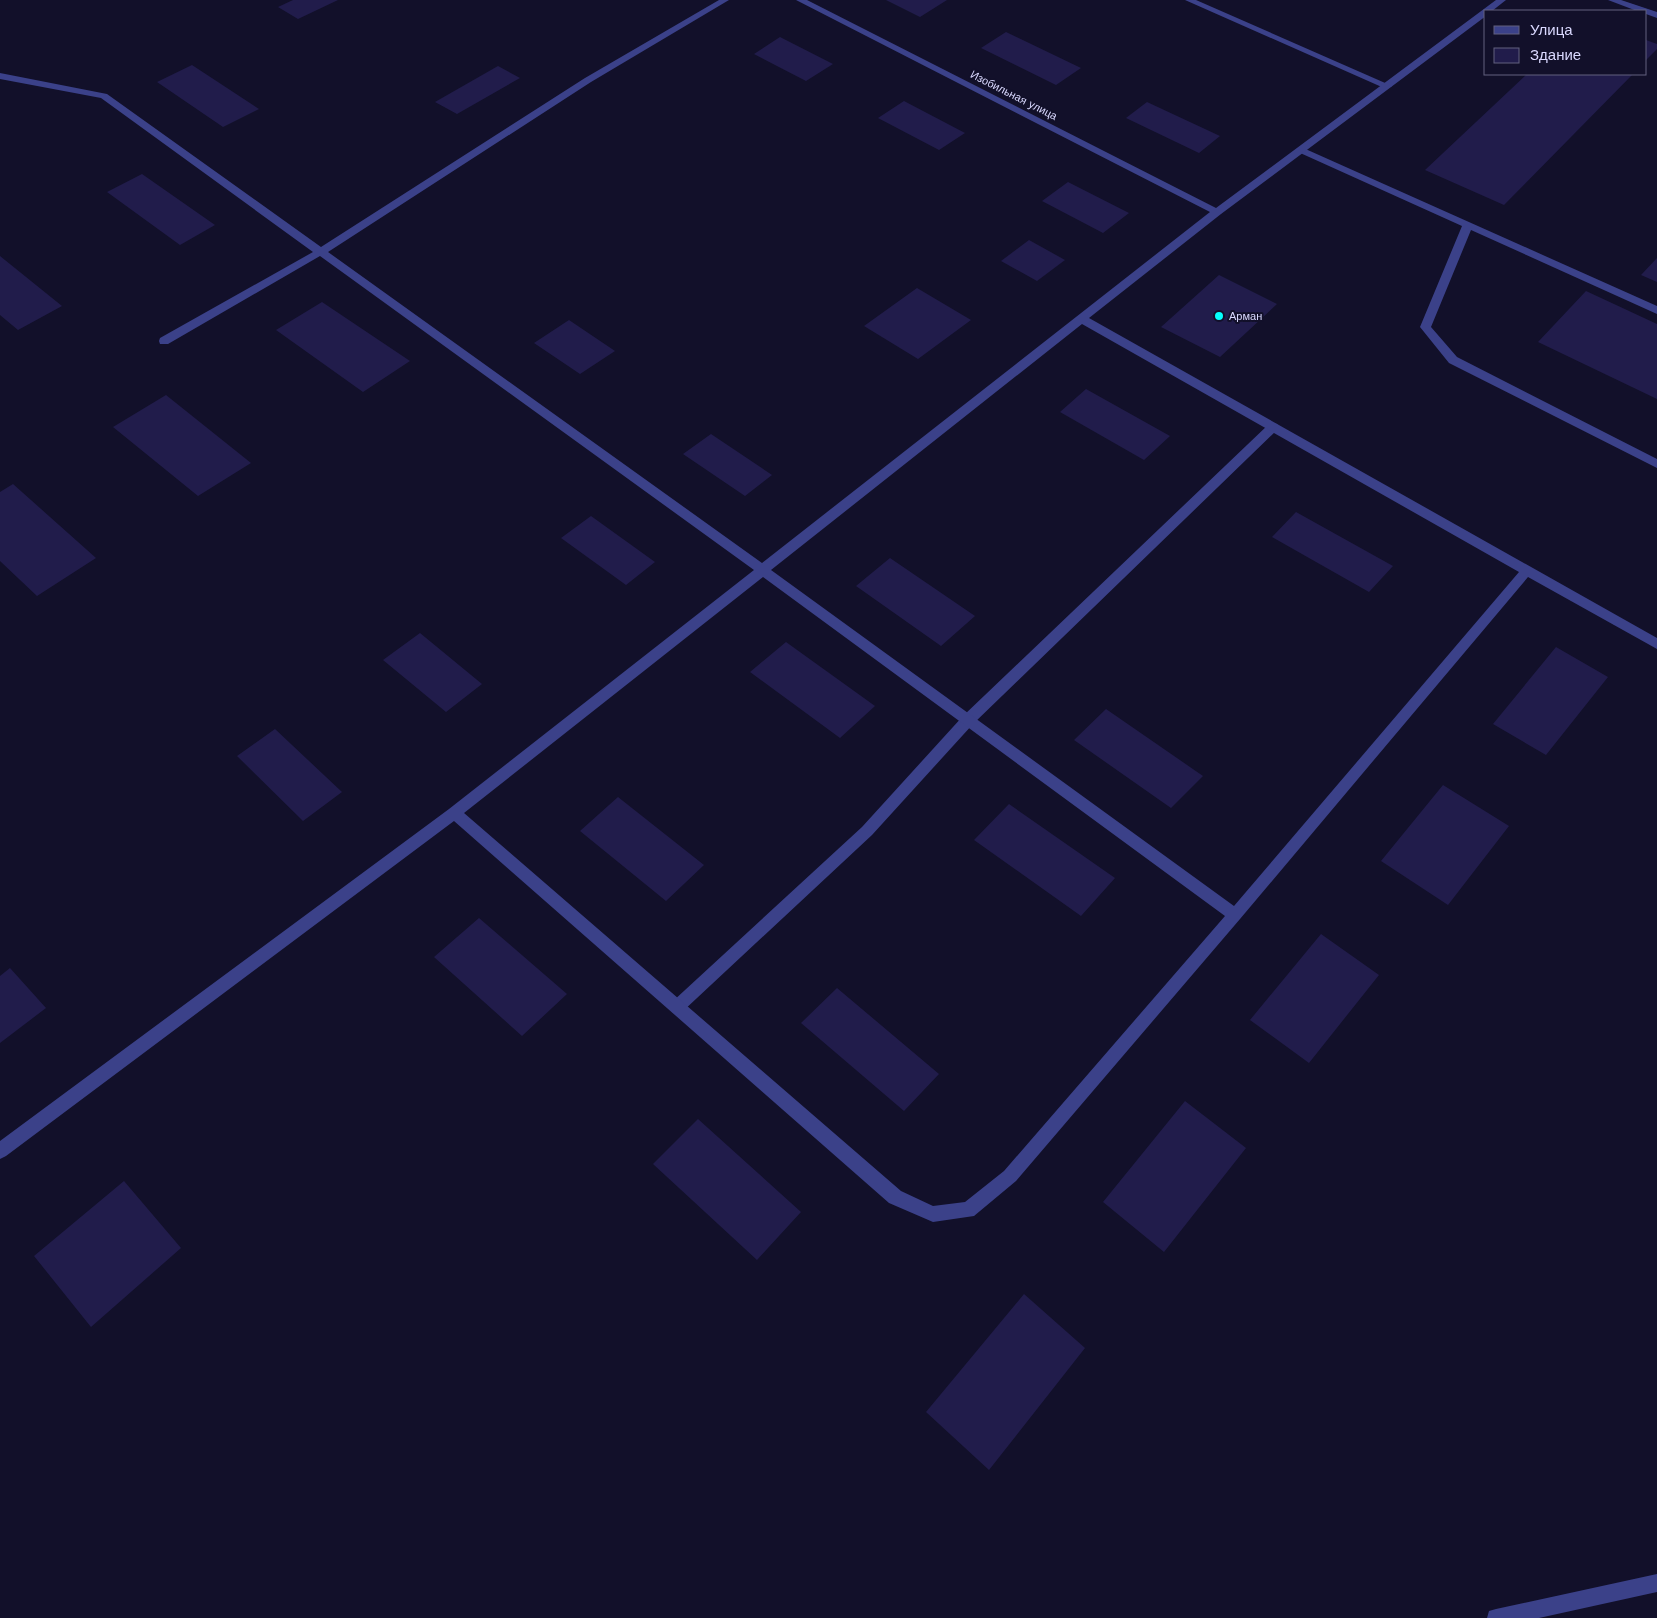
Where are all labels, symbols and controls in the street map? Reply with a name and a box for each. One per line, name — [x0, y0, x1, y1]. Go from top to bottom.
legend — [1484, 10, 1647, 75]
text: Улица — [1530, 21, 1573, 39]
text: Здание — [1530, 46, 1581, 64]
street label: Изобильная улица — [968, 68, 1060, 123]
marker: Арман — [1213, 310, 1225, 322]
place label: Арман — [1229, 310, 1262, 323]

